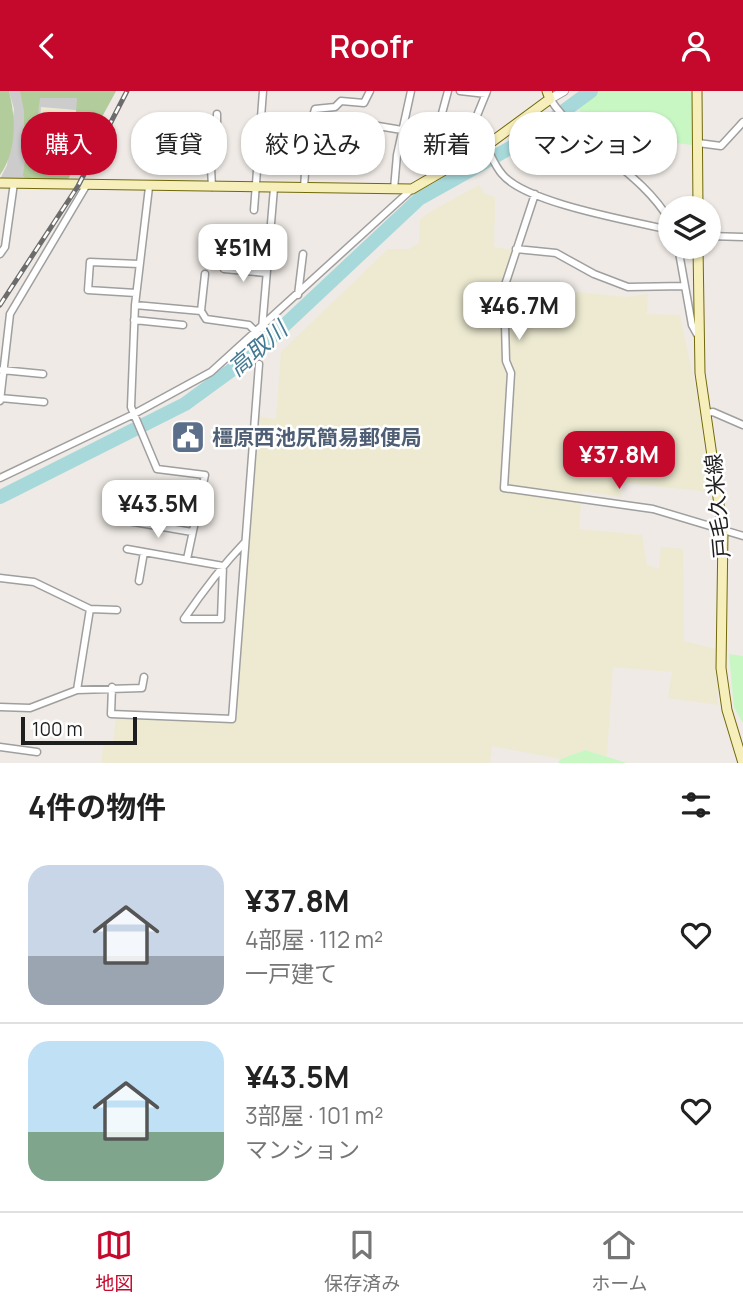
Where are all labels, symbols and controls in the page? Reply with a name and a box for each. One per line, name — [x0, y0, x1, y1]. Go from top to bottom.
text: Roofr — [329, 24, 414, 68]
icon: back — [28, 27, 66, 65]
icon: person — [677, 27, 715, 65]
chip: 購入 — [21, 112, 117, 175]
chip: 賃貸 — [131, 112, 227, 175]
chip: 絞り込み — [241, 112, 385, 175]
chip: 新着 — [399, 112, 495, 175]
chip: マンション — [509, 112, 677, 175]
map controls — [658, 196, 721, 259]
button: layers — [658, 196, 721, 259]
pin: ¥51M — [202, 225, 284, 284]
text: ¥51M — [214, 231, 272, 263]
pin: ¥46.7M — [462, 282, 576, 342]
text: ¥46.7M — [479, 289, 559, 321]
water label: 高取川 — [220, 311, 296, 383]
public building icon: 橿原西池尻簡易郵便局 — [169, 418, 207, 456]
place label: 橿原西池尻簡易郵便局 — [212, 423, 422, 451]
pin: ¥37.8M — [562, 431, 676, 491]
text: ¥37.8M — [579, 438, 659, 470]
street label: 戸毛久米線 — [698, 452, 736, 560]
pin: ¥43.5M — [101, 481, 215, 540]
text: ¥43.5M — [118, 487, 198, 519]
scale bar — [21, 714, 136, 746]
text: 100 m — [32, 716, 83, 742]
text: 4件の物件 — [28, 786, 166, 827]
icon: filters — [677, 786, 715, 824]
text: ¥37.8M — [245, 880, 349, 921]
icon: home — [84, 893, 168, 977]
icon: heart — [677, 916, 715, 954]
text: 4部屋 · 112 m² — [245, 923, 383, 955]
text: 一戸建て — [245, 957, 337, 989]
text: ¥43.5M — [245, 1056, 349, 1097]
icon: home — [84, 1069, 168, 1153]
icon: heart — [677, 1092, 715, 1130]
text: 3部屋 · 101 m² — [245, 1099, 383, 1131]
text: マンション — [245, 1133, 360, 1165]
tab: 地図 — [95, 1226, 133, 1296]
tab: 保存済み — [324, 1226, 400, 1296]
tab: ホーム — [591, 1226, 648, 1296]

